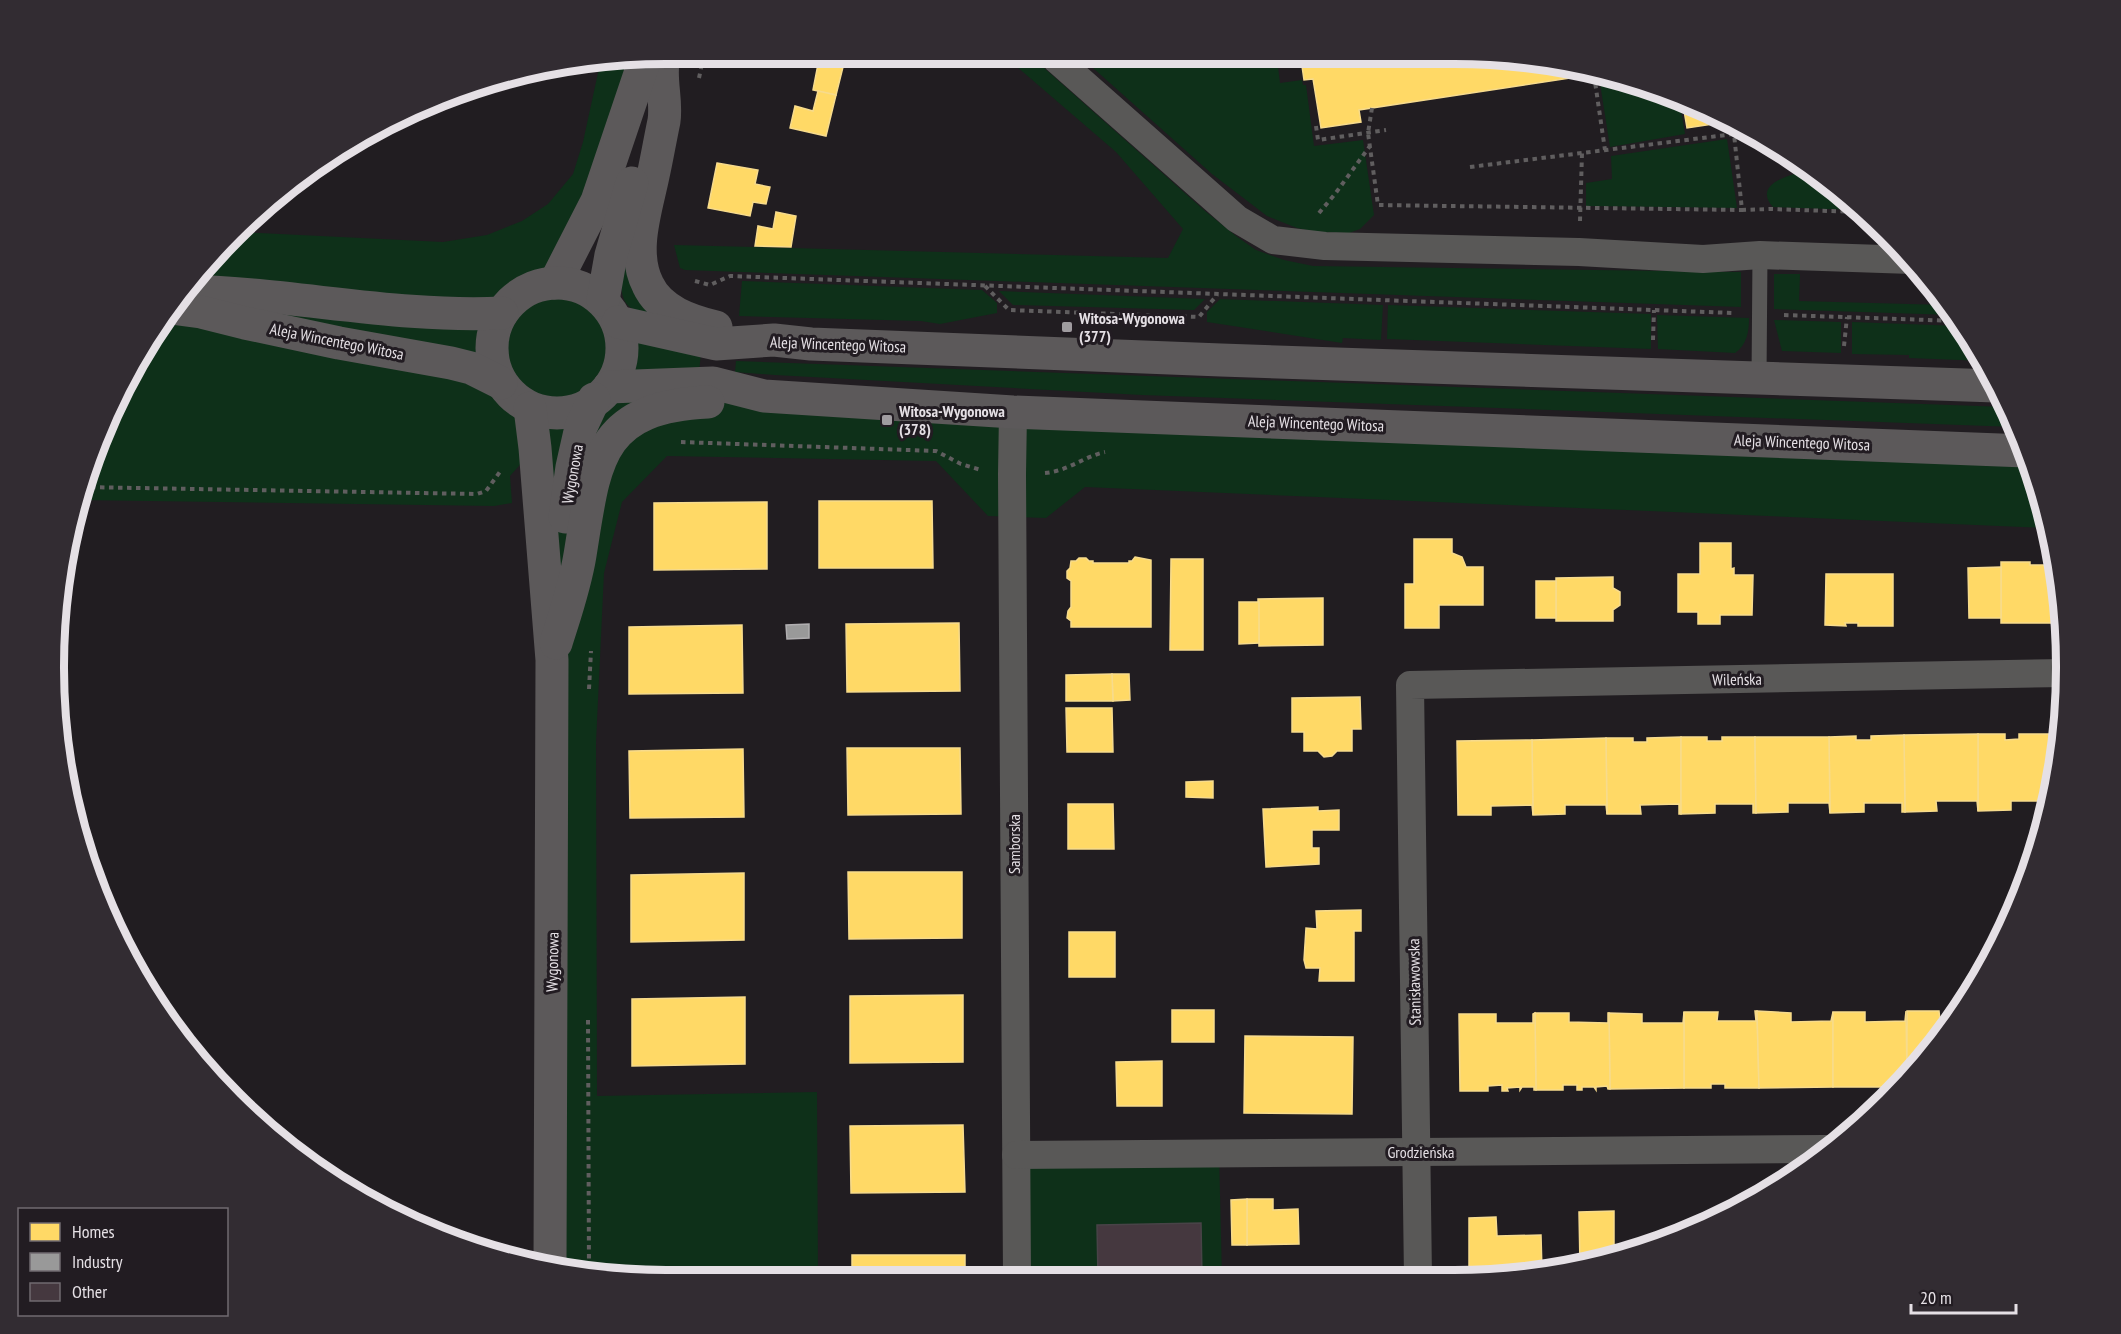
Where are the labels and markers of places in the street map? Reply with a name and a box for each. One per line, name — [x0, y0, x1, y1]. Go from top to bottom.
place label: Witosa-Wygonowa (377) — [1078, 308, 1185, 346]
marker: Witosa-Wygonowa (377) — [1060, 320, 1074, 334]
place label: Witosa-Wygonowa (378) — [898, 401, 1005, 439]
marker: Witosa-Wygonowa (378) — [880, 413, 894, 427]

